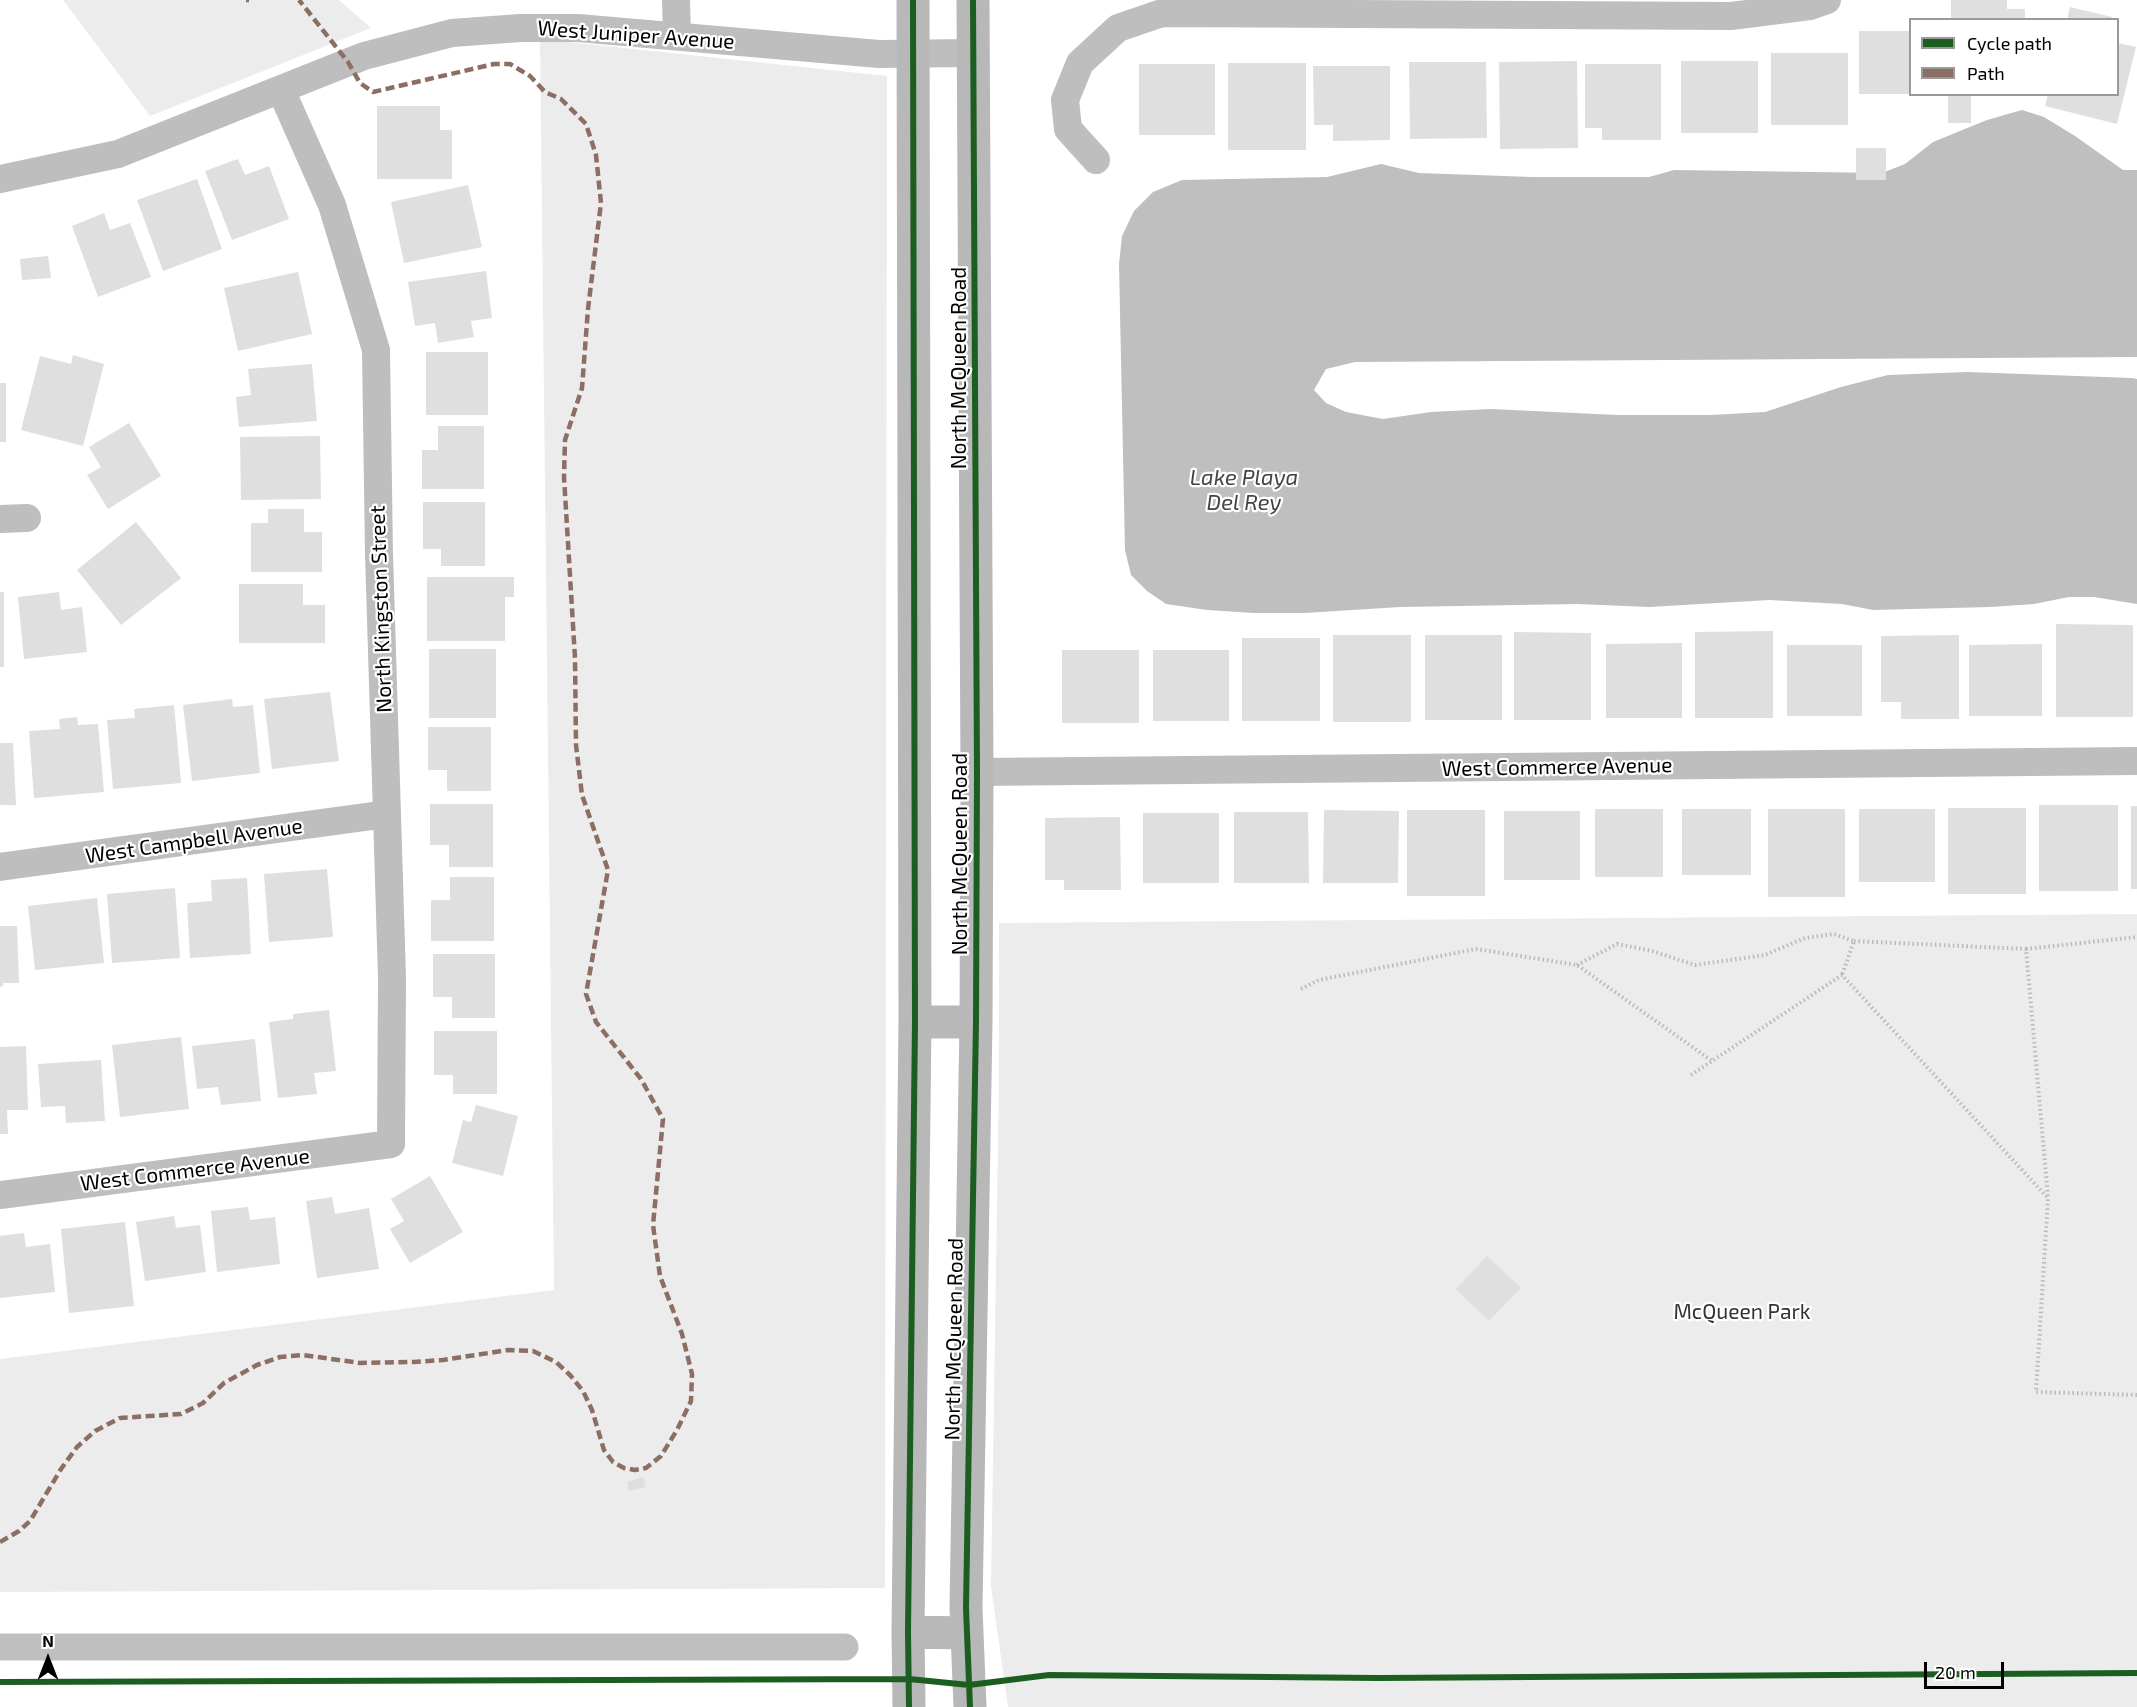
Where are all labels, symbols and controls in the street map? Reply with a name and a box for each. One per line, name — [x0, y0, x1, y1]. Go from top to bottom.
street label: West Juniper Avenue — [537, 16, 735, 54]
legend — [1909, 18, 2119, 96]
text: Cycle path — [1967, 32, 2052, 54]
text: Path — [1967, 62, 2005, 84]
street label: North McQueen Road — [946, 267, 972, 469]
water label: Lake Playa Del Rey — [1190, 465, 1298, 516]
street label: North Kingston Street — [365, 505, 397, 713]
street label: West Commerce Avenue — [1441, 752, 1673, 782]
street label: North McQueen Road — [947, 753, 973, 955]
street label: West Campbell Avenue — [84, 813, 304, 869]
street label: West Commerce Avenue — [79, 1143, 311, 1197]
street label: North McQueen Road — [940, 1238, 968, 1440]
park label: McQueen Park — [1673, 1299, 1811, 1325]
north arrow — [18, 1629, 78, 1689]
text: N — [42, 1631, 54, 1650]
scale bar — [1927, 1650, 2006, 1688]
text: 20 m — [1935, 1661, 1976, 1683]

